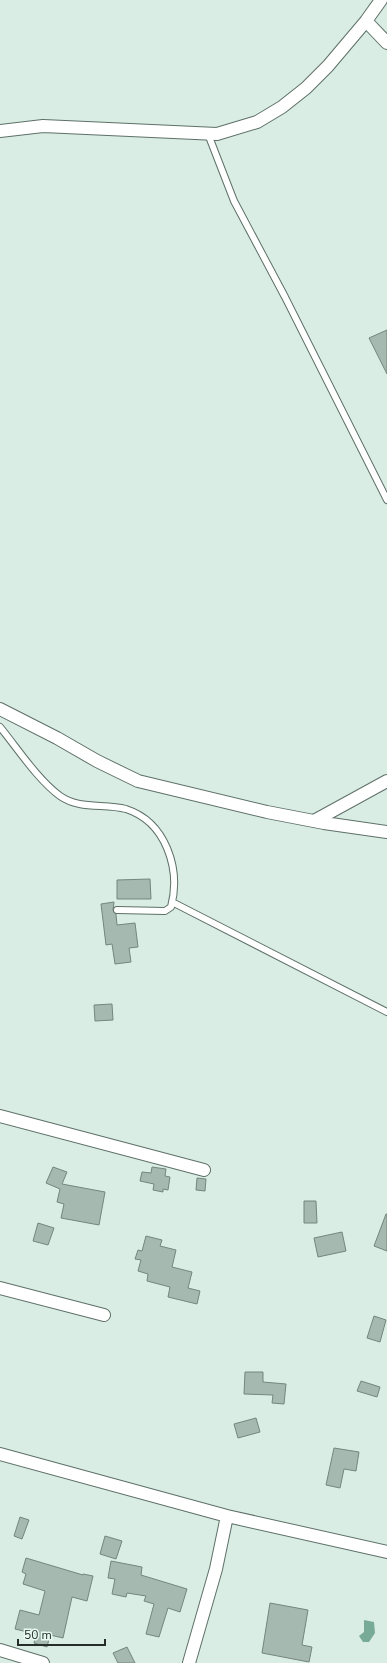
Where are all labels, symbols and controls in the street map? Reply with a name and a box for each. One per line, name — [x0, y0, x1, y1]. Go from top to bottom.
scale bar — [18, 1621, 105, 1647]
text: 50 m — [24, 1627, 52, 1643]

